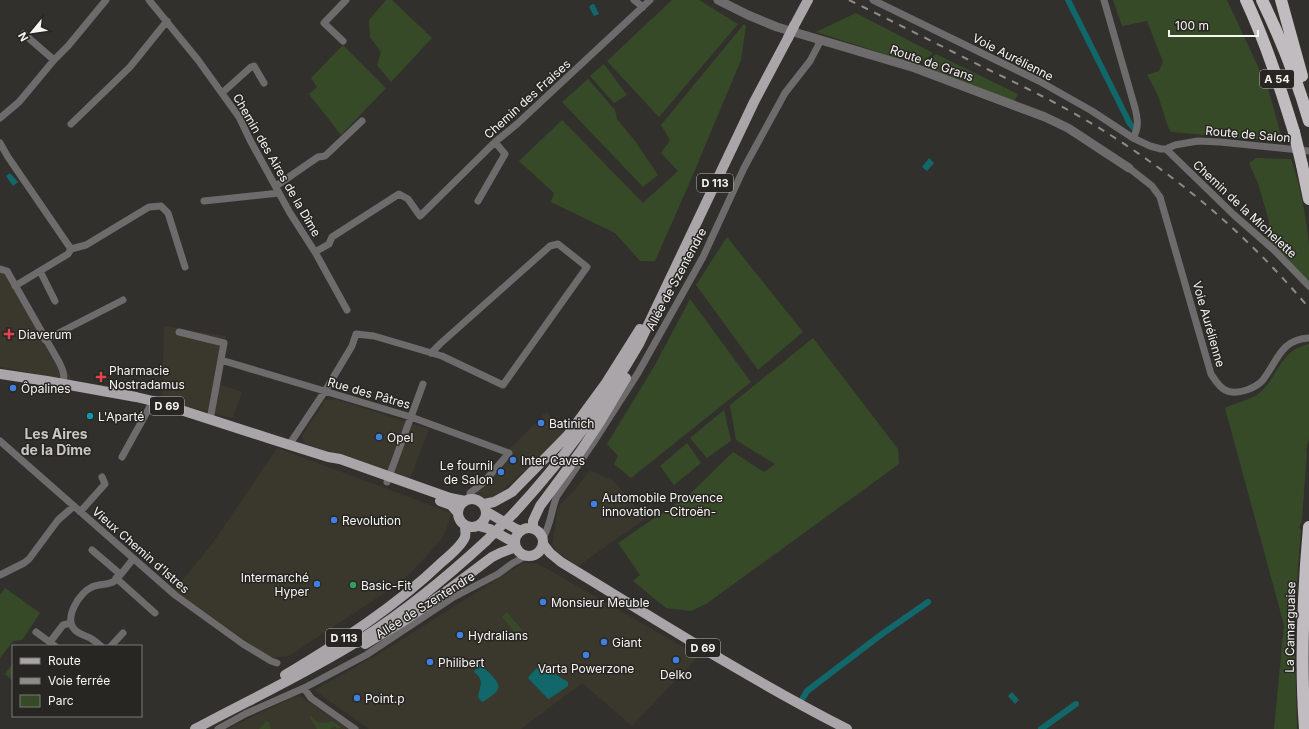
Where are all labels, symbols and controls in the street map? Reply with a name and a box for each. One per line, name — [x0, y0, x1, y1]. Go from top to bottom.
north arrow — [12, 12, 52, 52]
scale bar — [1169, 12, 1258, 38]
text: 100 m — [1175, 18, 1209, 33]
text: N — [15, 30, 31, 44]
street label: Voie Aurélienne — [970, 30, 1056, 84]
street label: Route de Grans — [888, 42, 976, 84]
street label: Chemin des Fraises — [481, 56, 573, 142]
road number: A 54 — [1260, 70, 1294, 88]
street label: Chemin des Aires de la Dîme — [230, 91, 324, 239]
street label: Route de Salon — [1205, 123, 1291, 145]
street label: Chemin de la Michelette — [1190, 157, 1300, 261]
road number: D 113 — [697, 174, 733, 192]
street label: Allée de Szentendre — [643, 225, 709, 333]
street label: Voie Aurélienne — [1190, 279, 1228, 369]
place label: Diaverum — [18, 327, 72, 342]
marker: Diaverum — [3, 328, 15, 340]
place label: Pharmacie Nostradamus — [109, 363, 185, 392]
marker: Pharmacie Nostradamus — [96, 372, 106, 382]
street label: Rue des Pâtres — [326, 374, 412, 412]
place label: Ôpalines — [21, 381, 71, 396]
marker: Ôpalines — [8, 383, 18, 393]
road number: D 69 — [150, 397, 184, 415]
place label: L'Aparté — [98, 409, 144, 424]
marker: L'Aparté — [85, 411, 95, 421]
place label: Batinich — [549, 416, 594, 431]
marker: Batinich — [536, 418, 546, 428]
district label: Les Aires de la Dîme — [21, 425, 91, 458]
place label: Opel — [387, 430, 413, 445]
marker: Opel — [374, 432, 384, 442]
place label: Inter Caves — [521, 453, 585, 468]
marker: Inter Caves — [508, 455, 518, 465]
place label: Le fournil de Salon — [440, 458, 493, 487]
marker: Le fournil de Salon — [496, 467, 506, 477]
place label: Automobile Provence innovation -Citroën- — [602, 490, 723, 519]
marker: Automobile Provence innovation -Citroën- — [589, 499, 599, 509]
street label: Vieux Chemin d'Istres — [89, 504, 193, 596]
place label: Revolution — [342, 513, 401, 528]
marker: Revolution — [329, 515, 339, 525]
street label: Allée de Szentendre — [373, 568, 477, 642]
place label: Intermarché Hyper — [241, 570, 309, 599]
place label: Basic-Fit — [361, 578, 411, 593]
marker: Intermarché Hyper — [312, 579, 322, 589]
marker: Basic-Fit — [348, 580, 358, 590]
street label: La Camarguaise — [1282, 581, 1298, 673]
place label: Monsieur Meuble — [551, 595, 650, 610]
marker: Monsieur Meuble — [538, 597, 548, 607]
place label: Hydralians — [468, 628, 528, 643]
road number: D 113 — [326, 629, 362, 647]
marker: Hydralians — [455, 630, 465, 640]
place label: Giant — [612, 635, 642, 650]
marker: Giant — [599, 637, 609, 647]
road number: D 69 — [686, 639, 720, 657]
legend — [12, 645, 142, 717]
marker: Varta Powerzone — [581, 650, 591, 660]
text: Route — [48, 653, 81, 668]
place label: Philibert — [438, 655, 485, 670]
marker: Delko — [671, 655, 681, 665]
marker: Philibert — [425, 657, 435, 667]
place label: Varta Powerzone — [538, 661, 634, 676]
place label: Delko — [660, 667, 692, 682]
text: Voie ferrée — [48, 673, 110, 688]
place label: Point.p — [365, 691, 405, 706]
text: Parc — [48, 693, 74, 708]
marker: Point.p — [352, 693, 362, 703]

